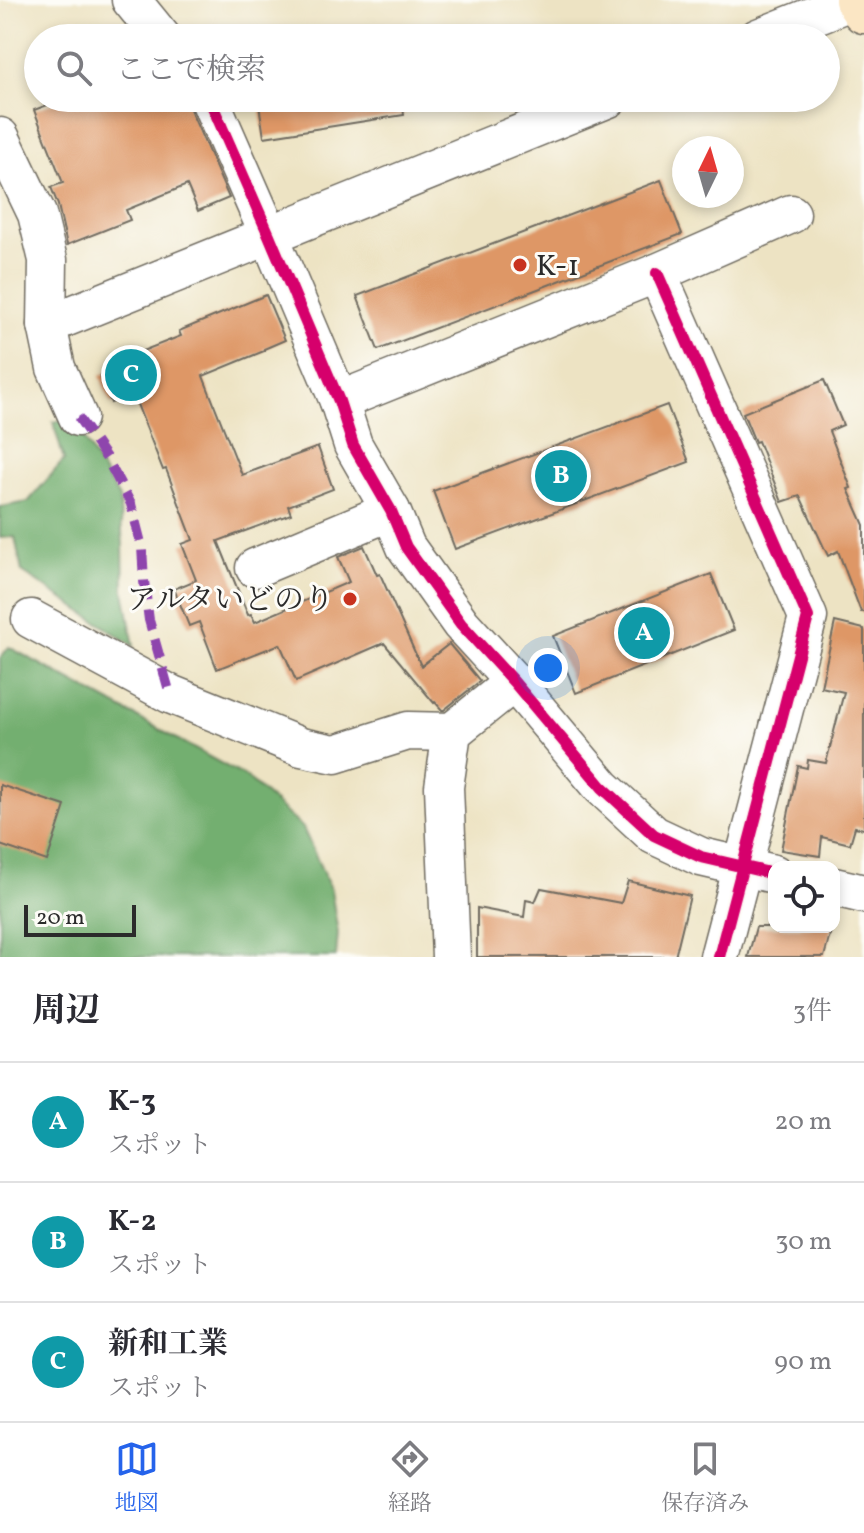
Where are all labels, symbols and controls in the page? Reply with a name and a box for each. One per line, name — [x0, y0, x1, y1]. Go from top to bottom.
search box — [24, 24, 840, 112]
icon: search — [52, 46, 96, 90]
text: ここで検索 — [116, 50, 266, 92]
north arrow — [672, 136, 744, 208]
place label: K-1 — [536, 246, 579, 288]
marker: K-1 — [511, 256, 529, 274]
pin: C — [105, 345, 157, 405]
pin: B — [535, 446, 587, 506]
place label: アルタいどのり — [126, 580, 334, 622]
marker: アルタいどのり — [341, 590, 359, 608]
pin: A — [618, 603, 670, 663]
your location — [528, 648, 568, 688]
map controls — [768, 861, 840, 933]
button: locate — [768, 861, 840, 933]
scale bar — [24, 901, 136, 937]
text: 20 m — [36, 903, 85, 934]
text: 周辺 — [32, 989, 100, 1036]
text: 3件 — [793, 994, 832, 1030]
text: K-3 — [108, 1081, 156, 1123]
text: A — [49, 1104, 67, 1140]
text: 20 m — [774, 1104, 832, 1140]
text: スポット — [108, 1128, 212, 1164]
text: K-2 — [108, 1201, 156, 1243]
text: B — [49, 1224, 67, 1260]
text: 30 m — [775, 1224, 832, 1260]
text: スポット — [108, 1248, 212, 1284]
text: 新和工業 — [108, 1324, 228, 1366]
text: C — [50, 1344, 66, 1380]
text: 90 m — [774, 1344, 832, 1380]
text: スポット — [108, 1371, 212, 1407]
tab: 地図 — [115, 1437, 159, 1520]
tab: 経路 — [388, 1437, 432, 1520]
tab: 保存済み — [661, 1437, 749, 1520]

